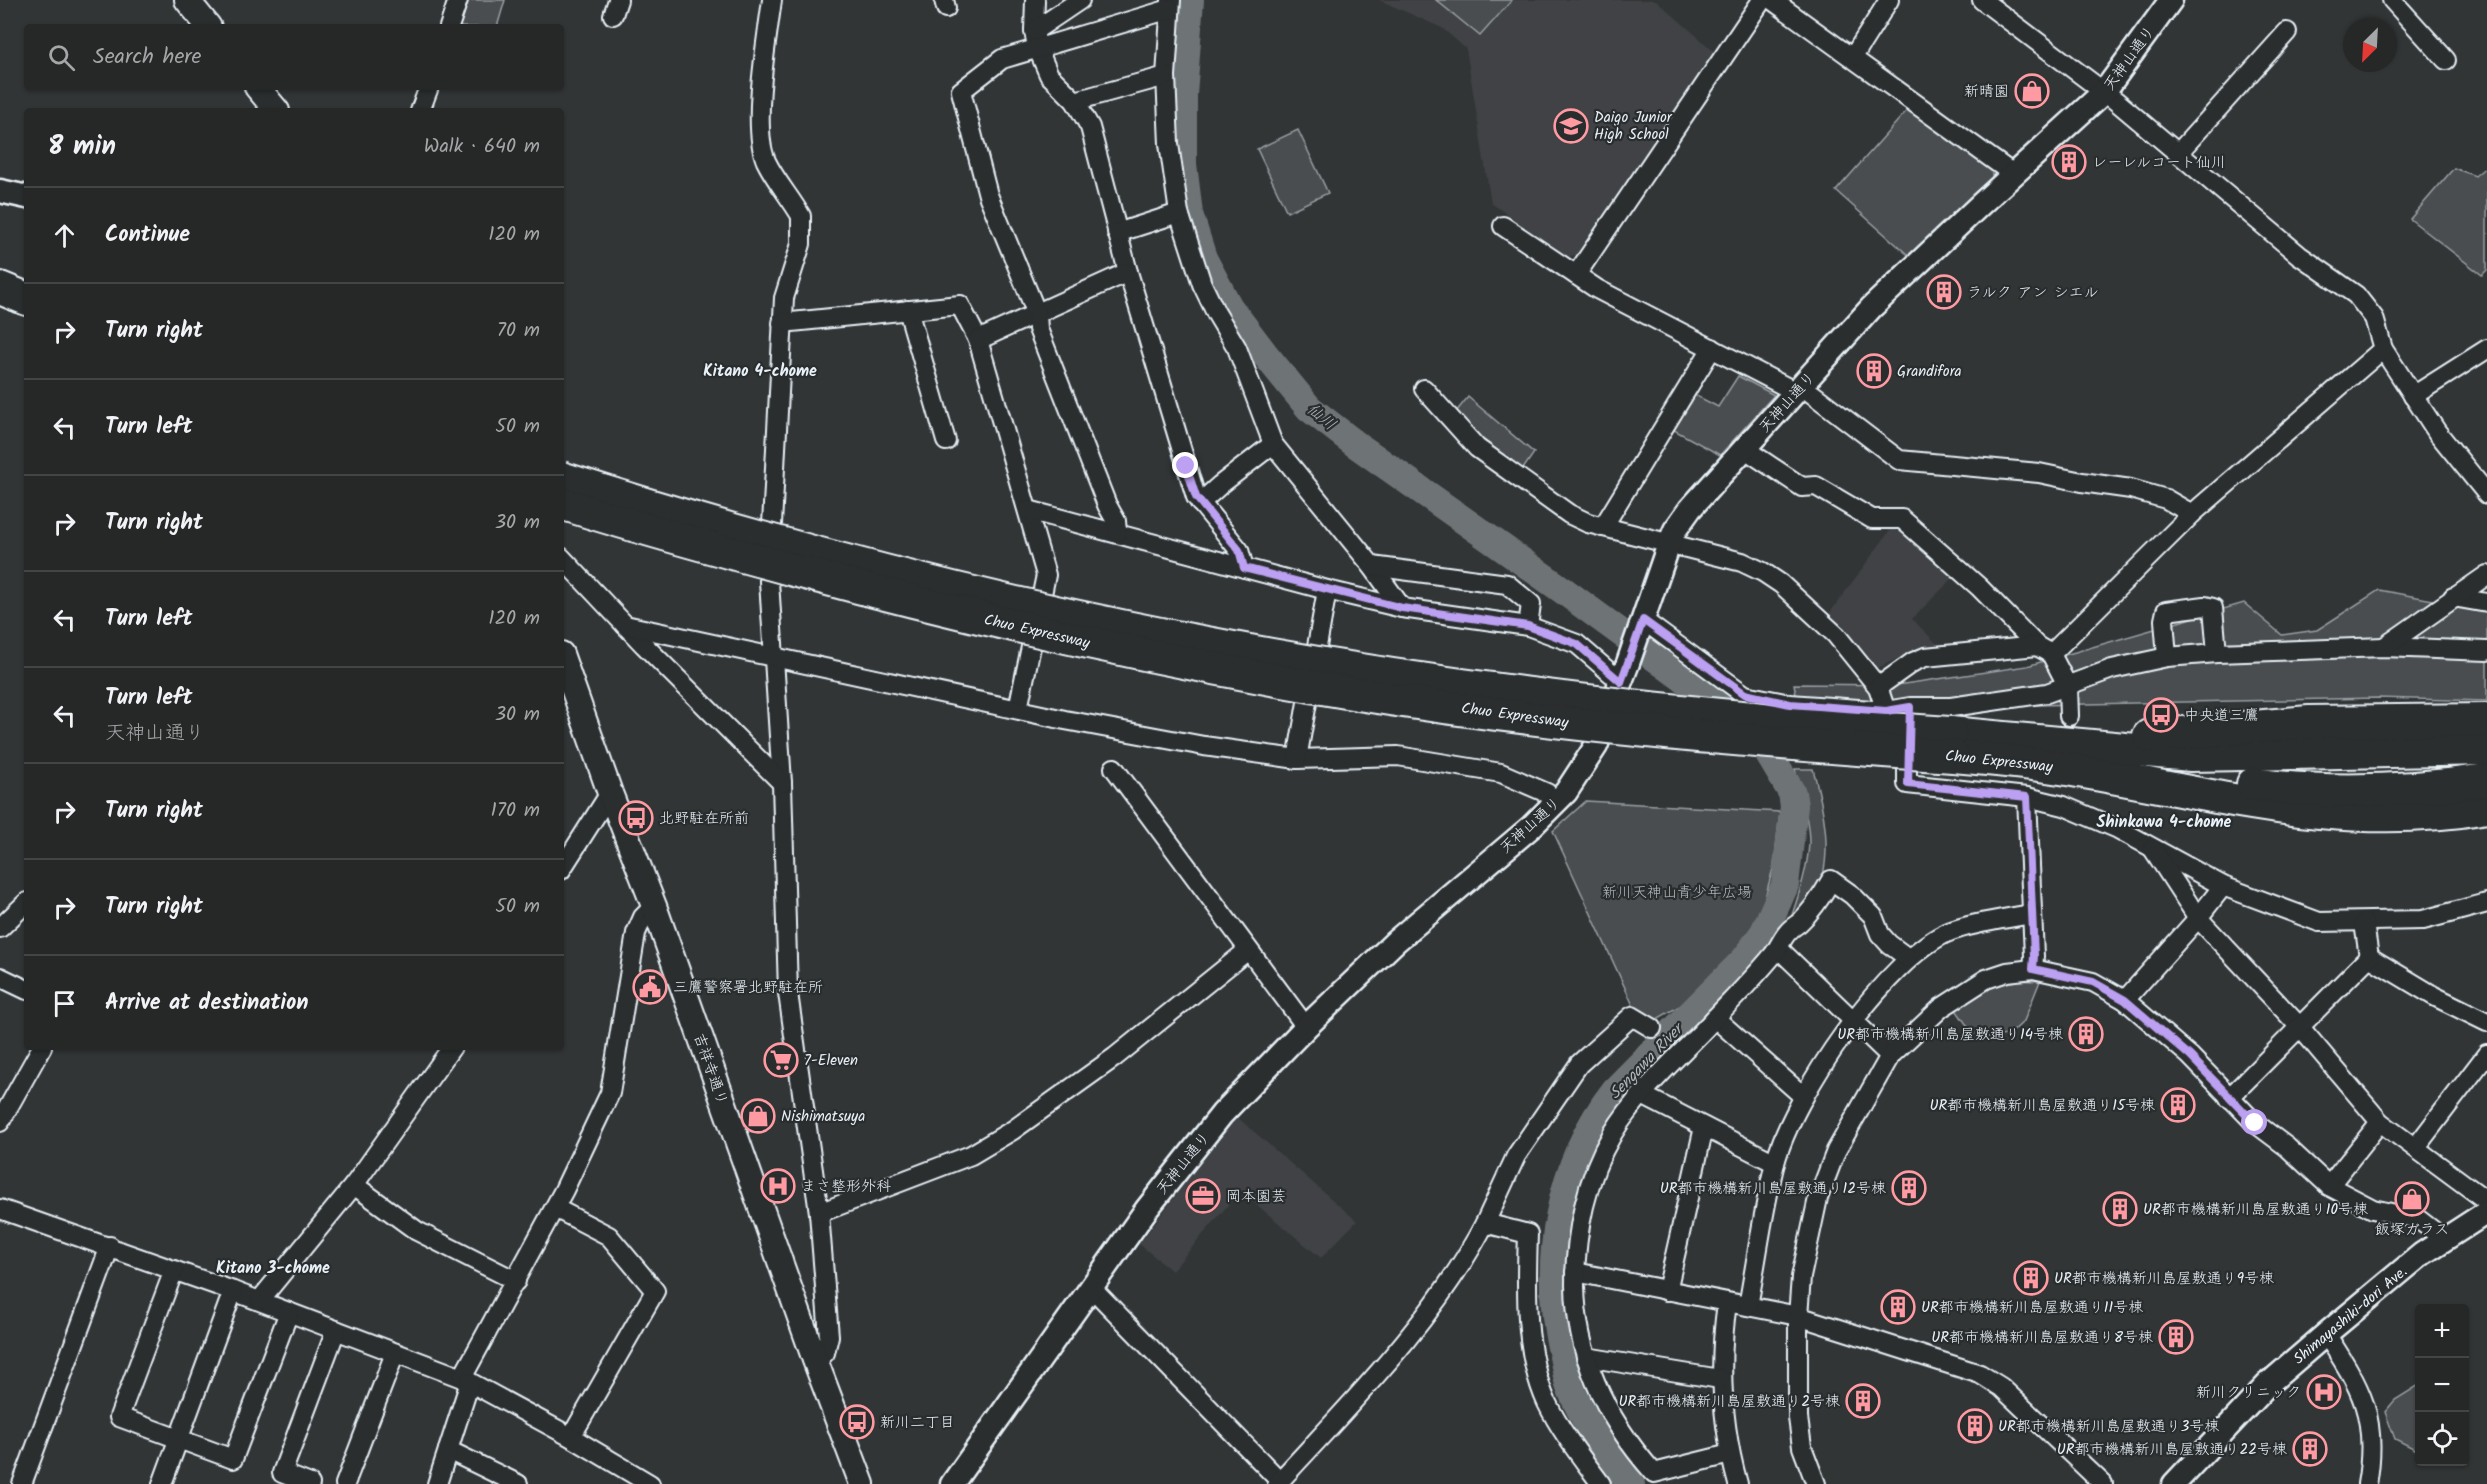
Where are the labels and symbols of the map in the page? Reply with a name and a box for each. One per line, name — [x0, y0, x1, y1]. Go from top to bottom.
north arrow — [2343, 18, 2397, 72]
street label: 天神山通り — [2098, 21, 2162, 96]
shop icon: 新晴園 — [2014, 73, 2050, 109]
place label: 新晴園 — [1964, 80, 2009, 104]
place label: Daigo Junior High School — [1594, 106, 1673, 147]
school or university icon: Daigo Junior High School — [1553, 108, 1589, 144]
building icon: レーレルコート仙川 — [2051, 144, 2087, 180]
place label: レーレルコート仙川 — [2092, 151, 2226, 175]
building icon: ラルク アン シエル — [1926, 274, 1962, 310]
place label: ラルク アン シエル — [1967, 281, 2098, 305]
building icon: Grandifora — [1856, 353, 1892, 389]
district label: Kitano 4-chome — [703, 359, 817, 384]
place label: Grandifora — [1897, 360, 1962, 384]
street label: 天神山通り — [1754, 367, 1822, 439]
water label: 仙川 — [1301, 397, 1341, 437]
route end — [1172, 452, 1198, 478]
street label: Chuo Expressway — [981, 608, 1093, 656]
street label: Chuo Expressway — [1460, 697, 1571, 736]
bus stop icon: 中央道三鷹 — [2143, 697, 2179, 733]
place label: 中央道三鷹 — [2184, 704, 2259, 728]
street label: Chuo Expressway — [1944, 744, 2055, 780]
street label: 天神山通り — [1495, 792, 1567, 860]
bus stop icon: 北野駐在所前 — [618, 800, 654, 836]
place label: 北野駐在所前 — [659, 807, 749, 831]
district label: Shinkawa 4-chome — [2097, 810, 2232, 835]
park label: 新川天神山青少年広場 — [1602, 881, 1752, 905]
public building icon: 三鷹警察署北野駐在所 — [632, 969, 668, 1005]
place label: 三鷹警察署北野駐在所 — [673, 976, 823, 1000]
water label: Sengawa River — [1604, 1016, 1691, 1105]
building icon: UR都市機構新川島屋敷通り14号棟 — [2068, 1016, 2104, 1052]
place label: UR都市機構新川島屋敷通り14号棟 — [1837, 1023, 2063, 1047]
street label: 吉祥寺通り — [686, 1030, 734, 1109]
supermarket icon: 7-Eleven — [763, 1042, 799, 1078]
place label: 7-Eleven — [804, 1049, 858, 1073]
building icon: UR都市機構新川島屋敷通り15号棟 — [2160, 1087, 2196, 1123]
place label: UR都市機構新川島屋敷通り15号棟 — [1930, 1094, 2155, 1118]
shop icon: Nishimatsuya — [740, 1098, 776, 1134]
place label: Nishimatsuya — [781, 1105, 865, 1129]
route start — [2241, 1109, 2267, 1135]
street label: 天神山通り — [1151, 1127, 1217, 1200]
hospital icon: まさ整形外科 — [760, 1168, 796, 1204]
building icon: UR都市機構新川島屋敷通り12号棟 — [1891, 1170, 1927, 1206]
place label: まさ整形外科 — [801, 1175, 891, 1199]
place label: UR都市機構新川島屋敷通り12号棟 — [1660, 1177, 1886, 1201]
office icon: 岡本園芸 — [1185, 1178, 1221, 1214]
shop icon: 飯塚ガラス — [2394, 1181, 2430, 1217]
place label: 岡本園芸 — [1226, 1185, 1286, 1209]
building icon: UR都市機構新川島屋敷通り10号棟 — [2102, 1191, 2138, 1227]
place label: UR都市機構新川島屋敷通り10号棟 — [2143, 1198, 2368, 1222]
place label: 飯塚ガラス — [2375, 1218, 2449, 1242]
district label: Kitano 3-chome — [216, 1256, 330, 1281]
building icon: UR都市機構新川島屋敷通り9号棟 — [2013, 1260, 2049, 1296]
street label: Shimayashiki-dori Ave. — [2288, 1261, 2413, 1371]
place label: UR都市機構新川島屋敷通り9号棟 — [2054, 1267, 2274, 1291]
building icon: UR都市機構新川島屋敷通り11号棟 — [1880, 1289, 1916, 1325]
place label: UR都市機構新川島屋敷通り11号棟 — [1921, 1296, 2143, 1320]
building icon: UR都市機構新川島屋敷通り8号棟 — [2158, 1319, 2194, 1355]
place label: UR都市機構新川島屋敷通り8号棟 — [1931, 1326, 2153, 1350]
hospital icon: 新川クリニック — [2306, 1374, 2342, 1410]
place label: 新川クリニック — [2196, 1381, 2301, 1405]
building icon: UR都市機構新川島屋敷通り2号棟 — [1845, 1383, 1881, 1419]
place label: UR都市機構新川島屋敷通り2号棟 — [1619, 1390, 1840, 1414]
bus stop icon: 新川二丁目 — [839, 1404, 875, 1440]
building icon: UR都市機構新川島屋敷通り3号棟 — [1957, 1408, 1993, 1444]
place label: 新川二丁目 — [880, 1411, 955, 1435]
place label: UR都市機構新川島屋敷通り3号棟 — [1998, 1415, 2219, 1439]
building icon: UR都市機構新川島屋敷通り22号棟 — [2292, 1431, 2328, 1467]
place label: UR都市機構新川島屋敷通り22号棟 — [2057, 1438, 2287, 1462]

